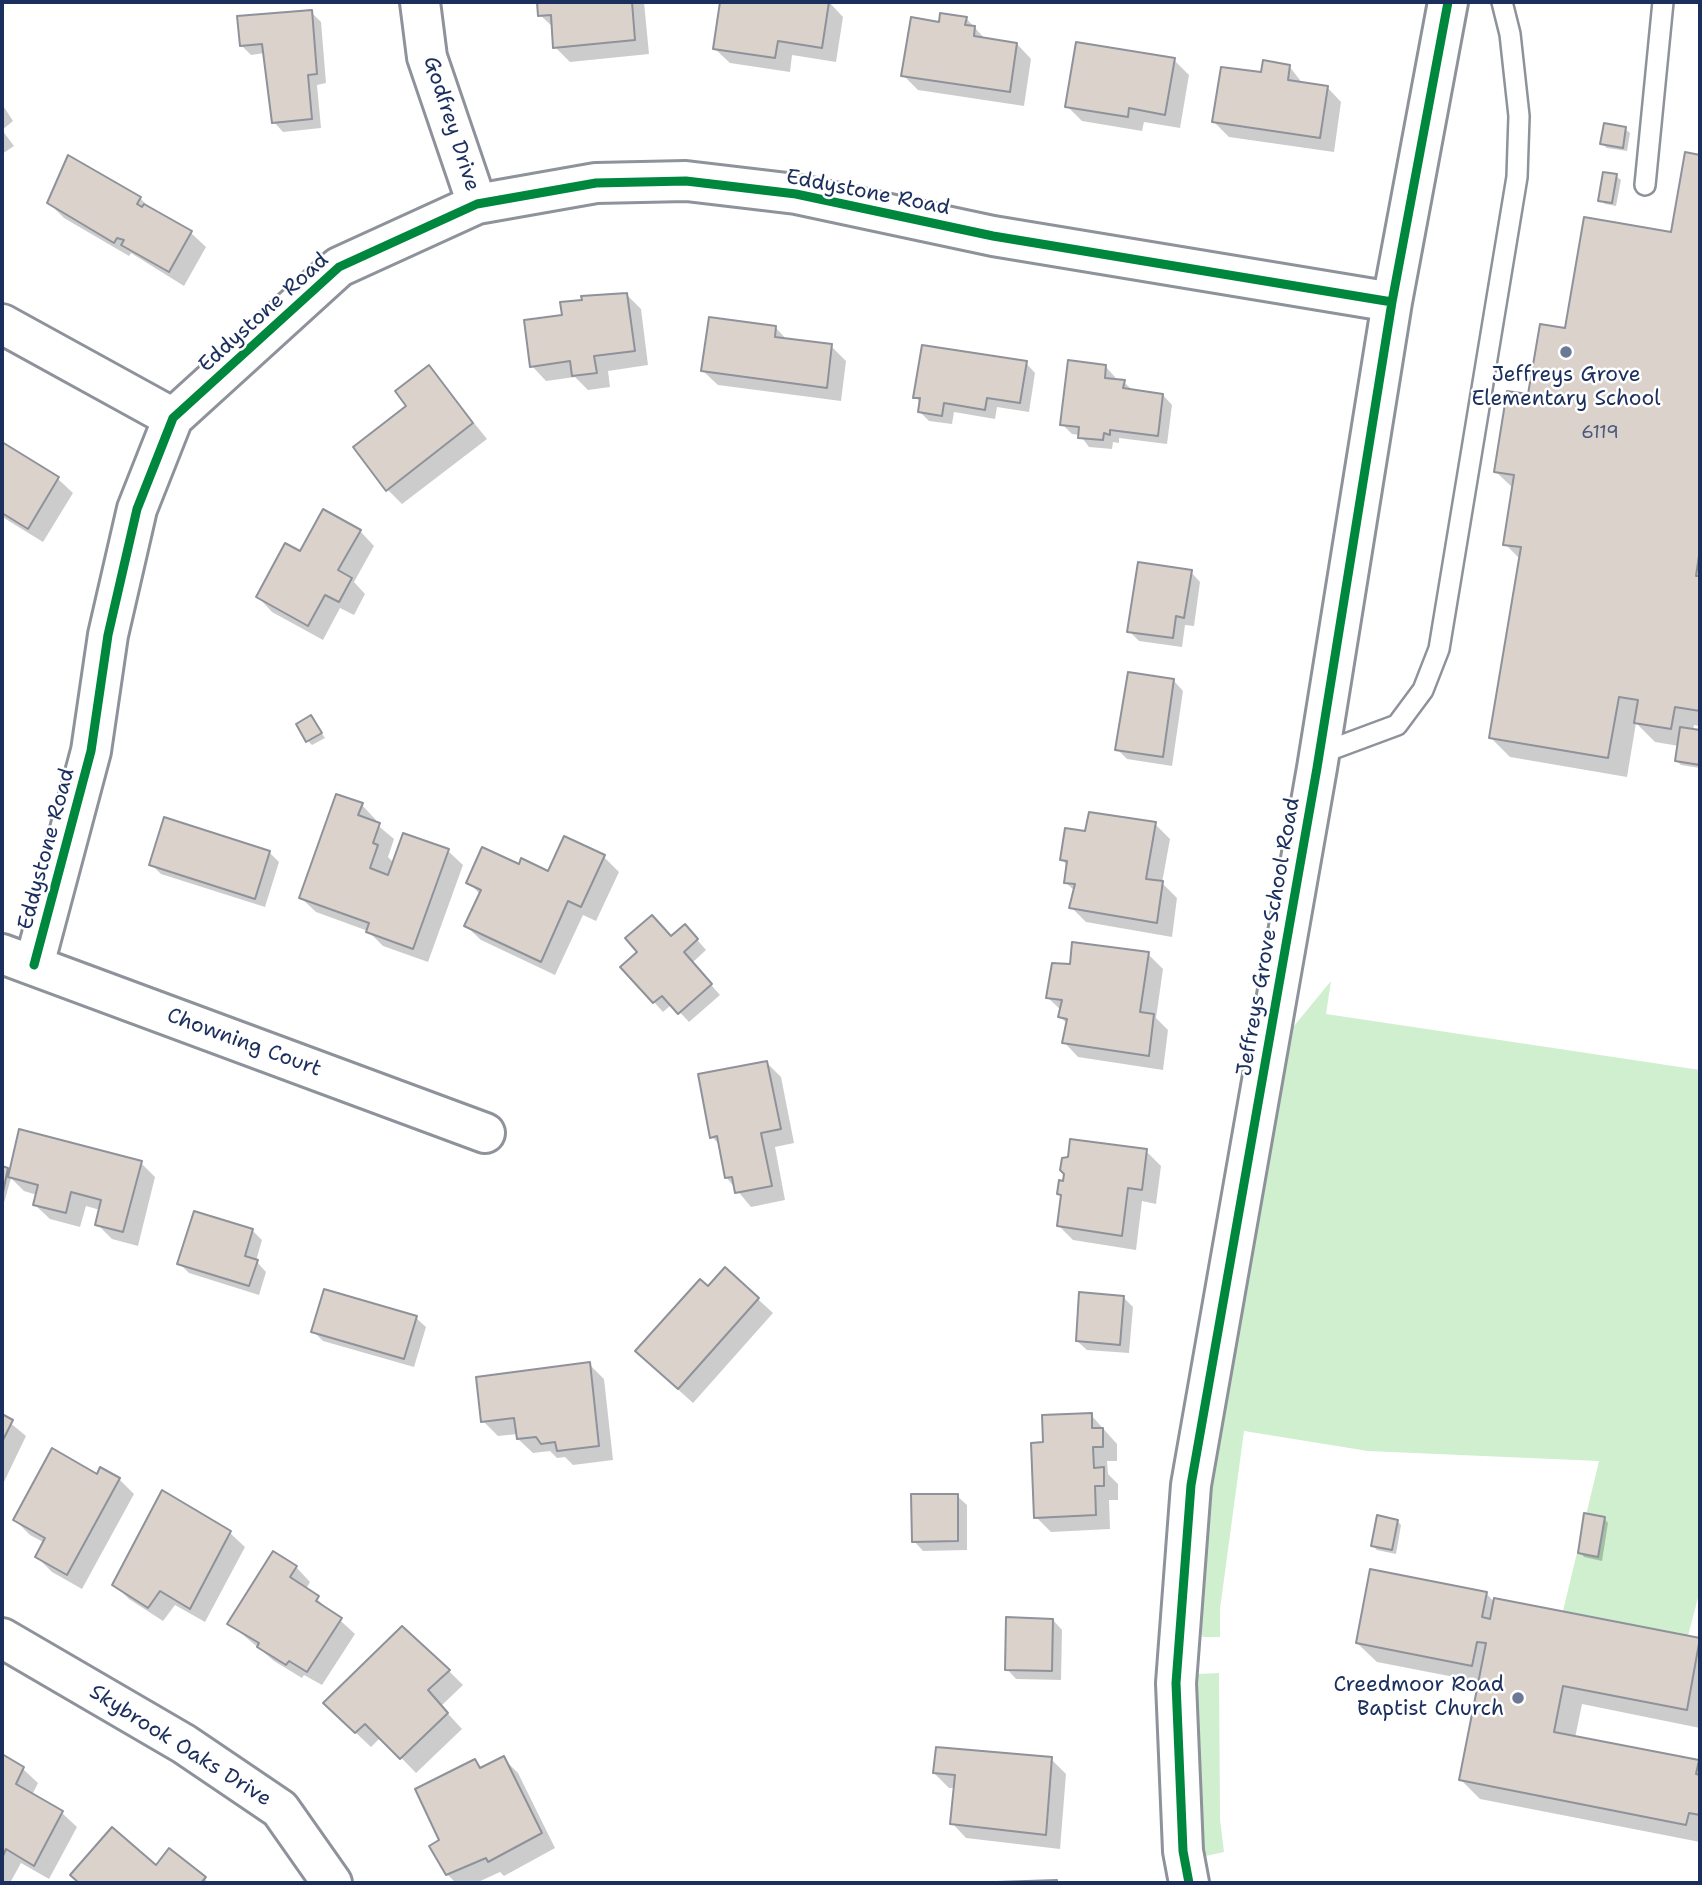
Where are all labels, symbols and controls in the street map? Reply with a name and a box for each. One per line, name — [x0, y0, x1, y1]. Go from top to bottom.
street label: Godfrey Drive — [417, 53, 485, 195]
street label: Eddystone Road — [784, 165, 952, 221]
street label: Eddystone Road — [194, 248, 334, 378]
marker: Jeffreys Grove Elementary School — [1558, 344, 1574, 360]
place label: Jeffreys Grove Elementary School — [1471, 363, 1661, 413]
house number: 6119 — [1581, 422, 1619, 444]
street label: Eddystone Road — [13, 765, 81, 933]
street label: Jeffreys Grove School Road — [1232, 796, 1306, 1078]
street label: Chowning Court — [163, 1003, 325, 1083]
place label: Creedmoor Road Baptist Church — [1333, 1673, 1504, 1723]
street label: Skybrook Oaks Drive — [84, 1680, 276, 1812]
marker: Creedmoor Road Baptist Church — [1510, 1690, 1526, 1706]

